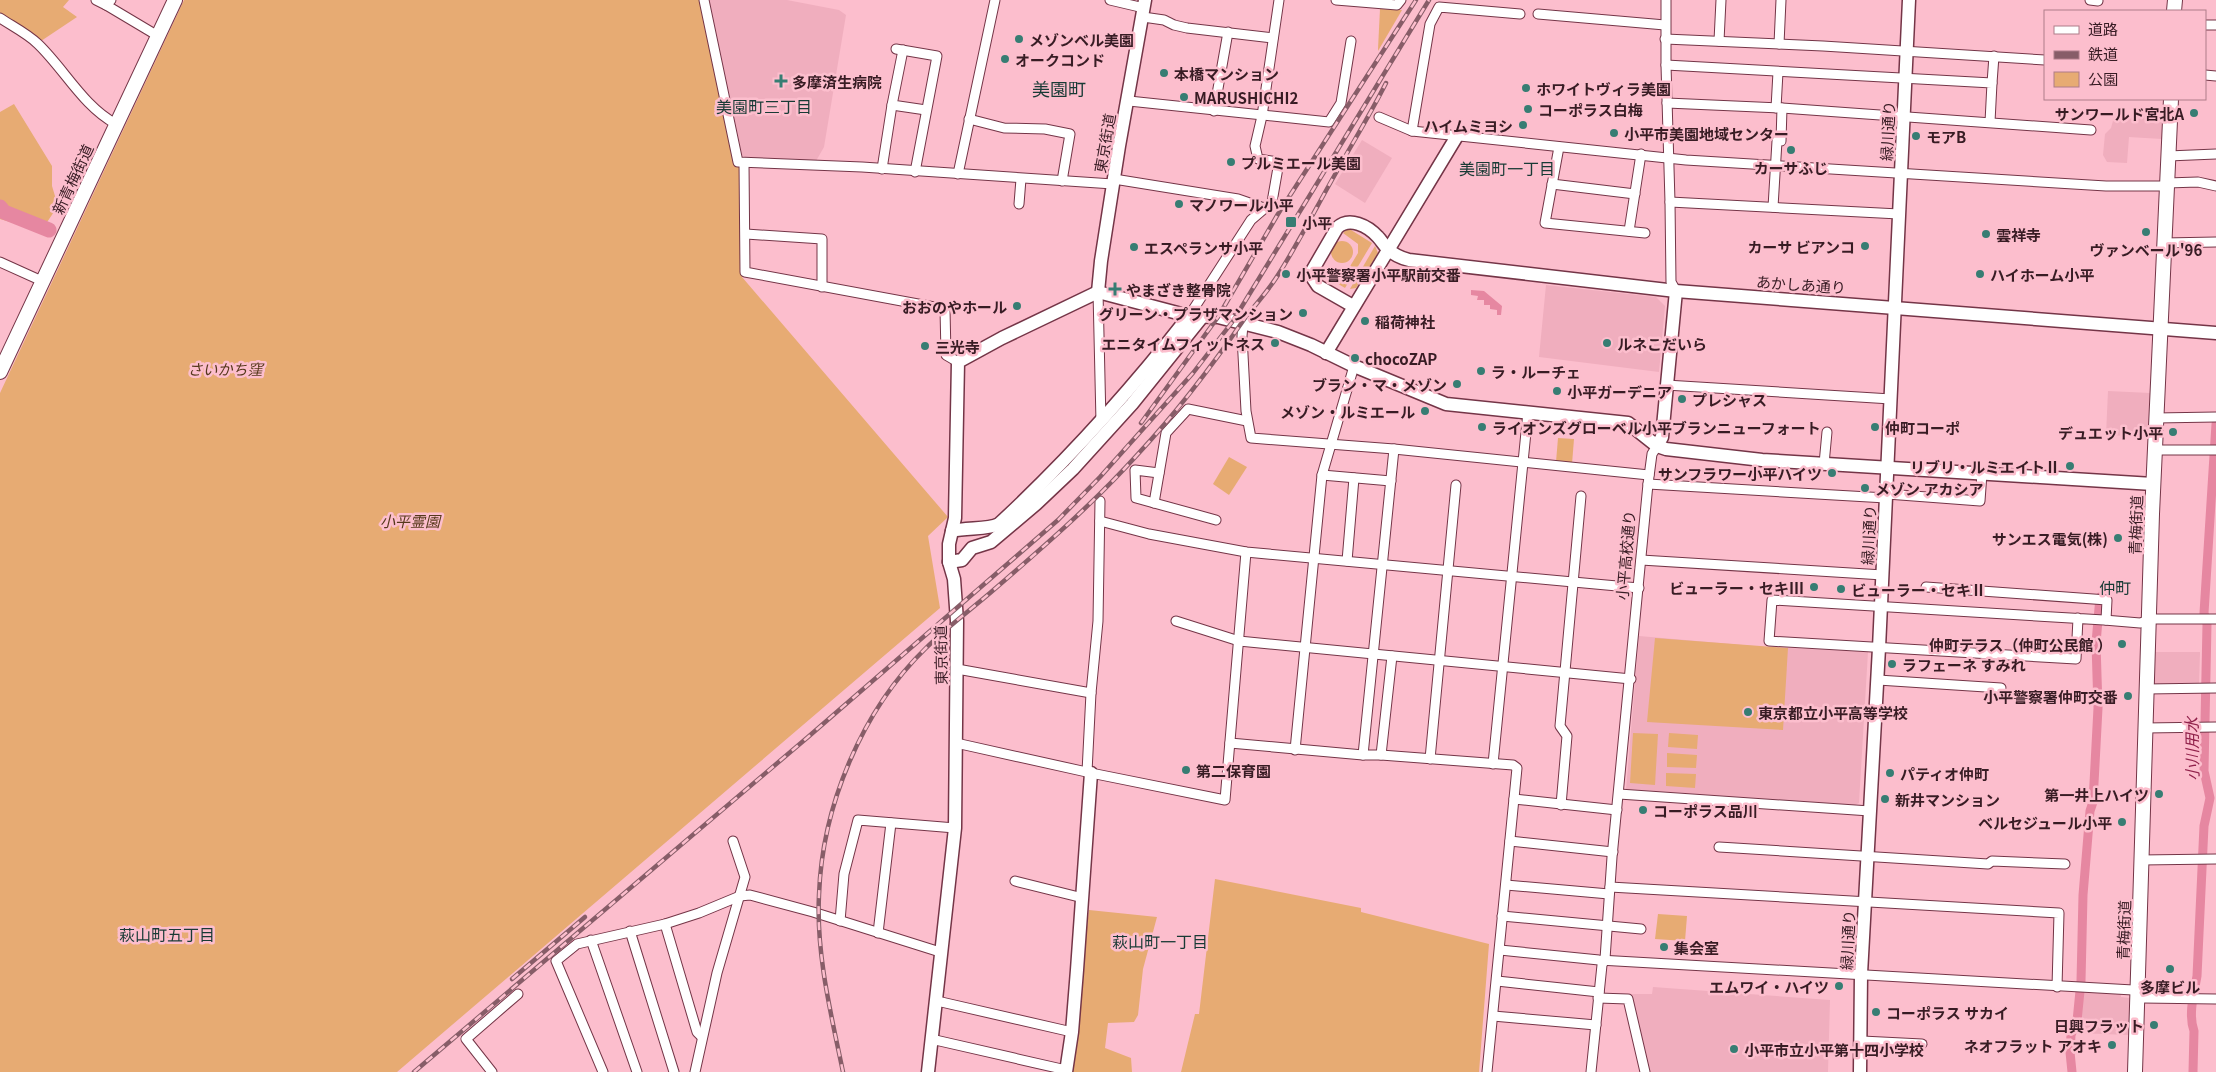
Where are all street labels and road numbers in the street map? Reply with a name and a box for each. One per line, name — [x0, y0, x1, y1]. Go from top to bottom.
street label: 緑川通り — [1875, 100, 1899, 162]
street label: 東京街道 — [1088, 112, 1120, 174]
street label: 新青梅街道 — [47, 141, 97, 217]
street label: あかしあ通り — [1755, 270, 1847, 298]
street label: 青梅街道 — [2123, 495, 2147, 555]
street label: 緑川通り — [1856, 504, 1880, 566]
street label: 小平高校通り — [1611, 509, 1639, 601]
street label: 東京街道 — [929, 625, 951, 685]
street label: 青梅街道 — [2111, 900, 2135, 960]
street label: 緑川通り — [1835, 909, 1859, 971]

